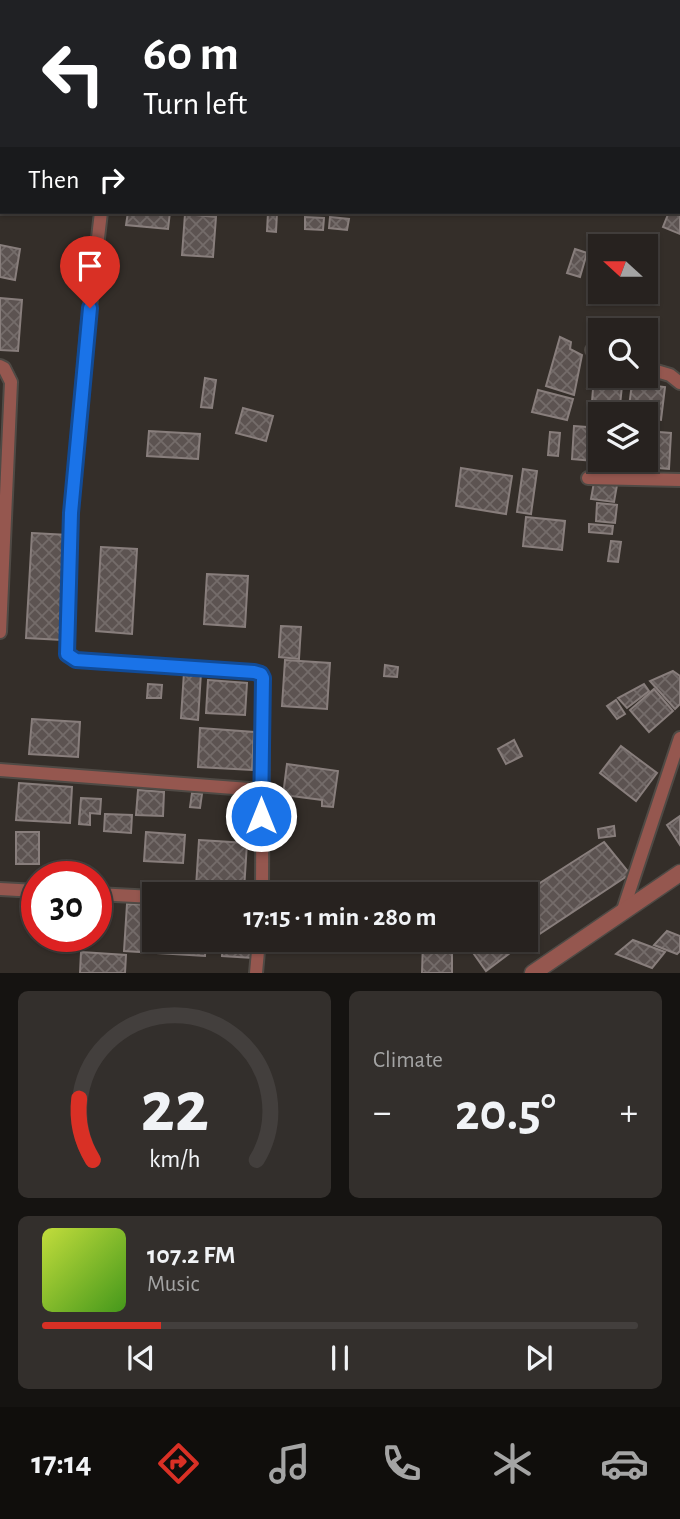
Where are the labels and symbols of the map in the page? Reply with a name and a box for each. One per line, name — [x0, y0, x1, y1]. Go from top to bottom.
north arrow — [588, 234, 658, 304]
pin — [60, 236, 120, 308]
position arrow — [224, 779, 298, 853]
speed limit sign: 30 — [21, 861, 112, 952]

